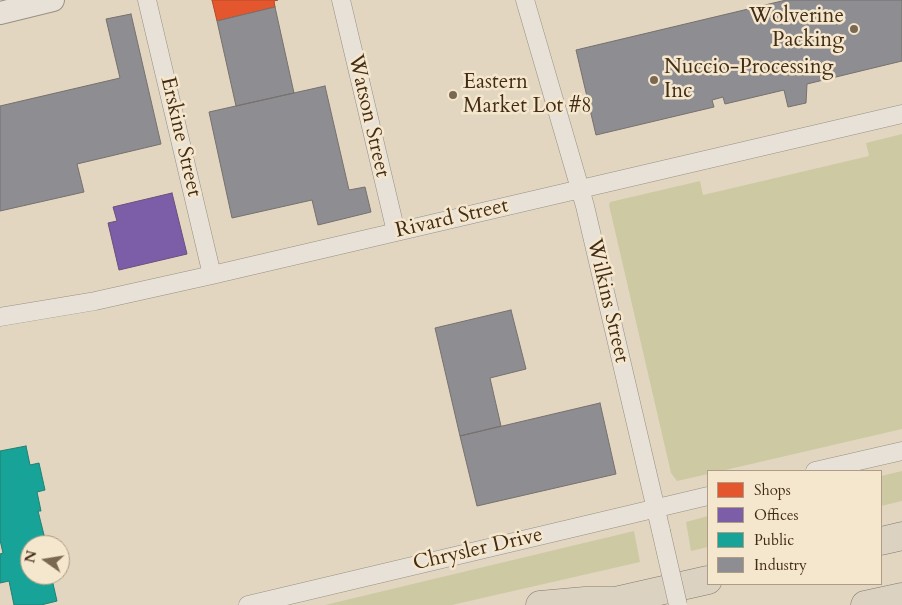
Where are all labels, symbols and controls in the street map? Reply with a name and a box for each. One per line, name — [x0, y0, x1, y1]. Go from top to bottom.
place label: Wolverine Packing — [749, 4, 844, 54]
marker: Wolverine Packing — [848, 23, 860, 35]
street label: Watson Street — [342, 52, 394, 180]
place label: Nuccio-Processing Inc — [664, 55, 833, 105]
place label: Eastern Market Lot #8 — [463, 70, 592, 120]
marker: Nuccio-Processing Inc — [648, 74, 660, 86]
street label: Erskine Street — [154, 75, 206, 199]
marker: Eastern Market Lot #8 — [447, 89, 459, 101]
street label: Rivard Street — [393, 194, 511, 244]
street label: Wilkins Street — [580, 236, 634, 366]
legend — [707, 470, 882, 585]
text: Shops — [754, 480, 791, 500]
text: Offices — [754, 505, 799, 525]
street label: Chrysler Drive — [411, 523, 545, 577]
text: Public — [754, 530, 794, 550]
north arrow — [20, 535, 70, 585]
text: N — [20, 549, 41, 565]
text: Industry — [754, 555, 807, 575]

